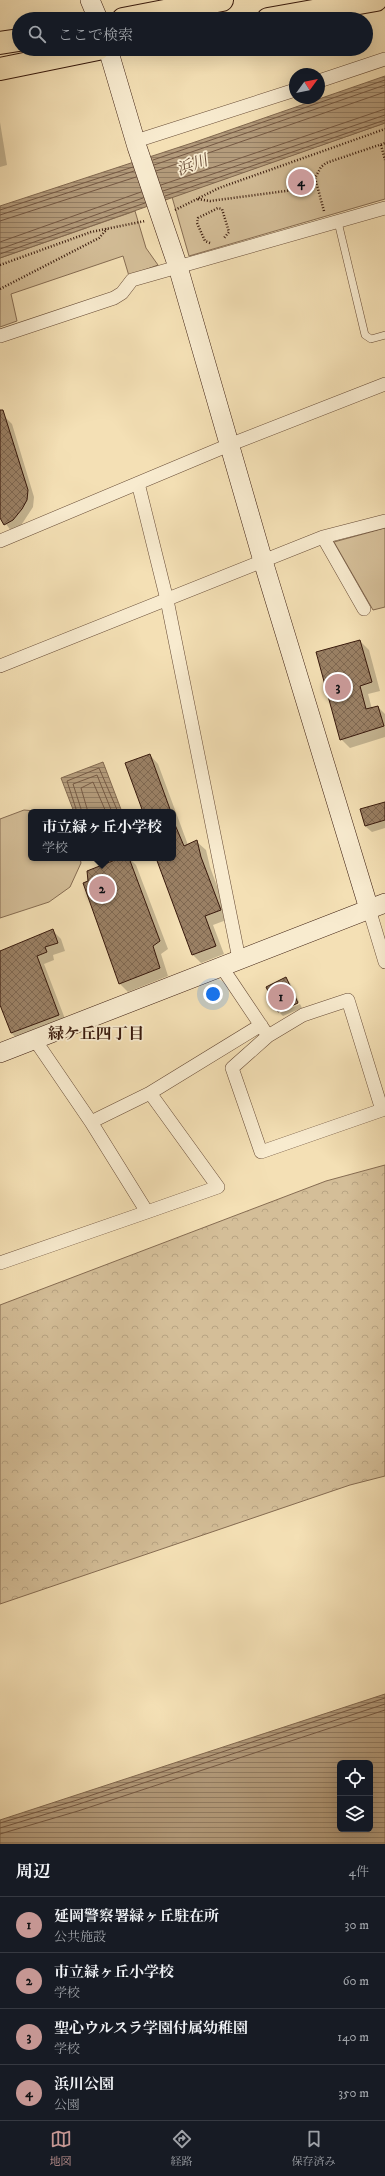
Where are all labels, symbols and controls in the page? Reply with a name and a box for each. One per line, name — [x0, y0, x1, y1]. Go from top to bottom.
search box — [12, 12, 373, 56]
icon: search — [26, 23, 48, 45]
text: ここで検索 — [58, 26, 133, 45]
north arrow — [289, 68, 325, 104]
water label: 浜川 — [174, 149, 212, 180]
pin: 4 — [288, 167, 314, 197]
pin: 3 — [325, 672, 351, 702]
popup — [28, 809, 176, 861]
text: 市立緑ヶ丘小学校 — [42, 818, 162, 837]
text: 学校 — [42, 840, 68, 856]
pin: 2 — [89, 874, 115, 904]
pin: 1 — [268, 982, 294, 1012]
your location — [203, 984, 223, 1004]
district label: 緑ケ丘四丁目 — [48, 1024, 144, 1044]
map controls — [337, 1760, 373, 1832]
button: locate — [337, 1760, 373, 1796]
button: layers — [337, 1796, 373, 1832]
text: 周辺 — [16, 1861, 50, 1883]
text: 4件 — [349, 1864, 369, 1880]
text: 延岡警察署緑ヶ丘駐在所 — [54, 1907, 219, 1926]
text: 1 — [27, 1917, 31, 1933]
text: 30 m — [345, 1917, 369, 1933]
text: 公共施設 — [54, 1929, 106, 1945]
text: 市立緑ヶ丘小学校 — [54, 1963, 174, 1982]
text: 2 — [26, 1973, 32, 1989]
text: 60 m — [343, 1973, 369, 1989]
text: 学校 — [54, 1985, 80, 2001]
text: 聖心ウルスラ学園付属幼稚園 — [54, 2019, 248, 2038]
text: 3 — [27, 2029, 31, 2045]
text: 140 m — [337, 2029, 369, 2045]
text: 学校 — [54, 2041, 80, 2057]
text: 浜川公園 — [54, 2075, 114, 2094]
text: 4 — [25, 2085, 33, 2101]
text: 350 m — [338, 2085, 369, 2101]
text: 公園 — [54, 2097, 80, 2113]
tab: 地図 — [50, 2128, 72, 2169]
tab: 経路 — [171, 2128, 193, 2169]
tab: 保存済み — [292, 2128, 336, 2169]

